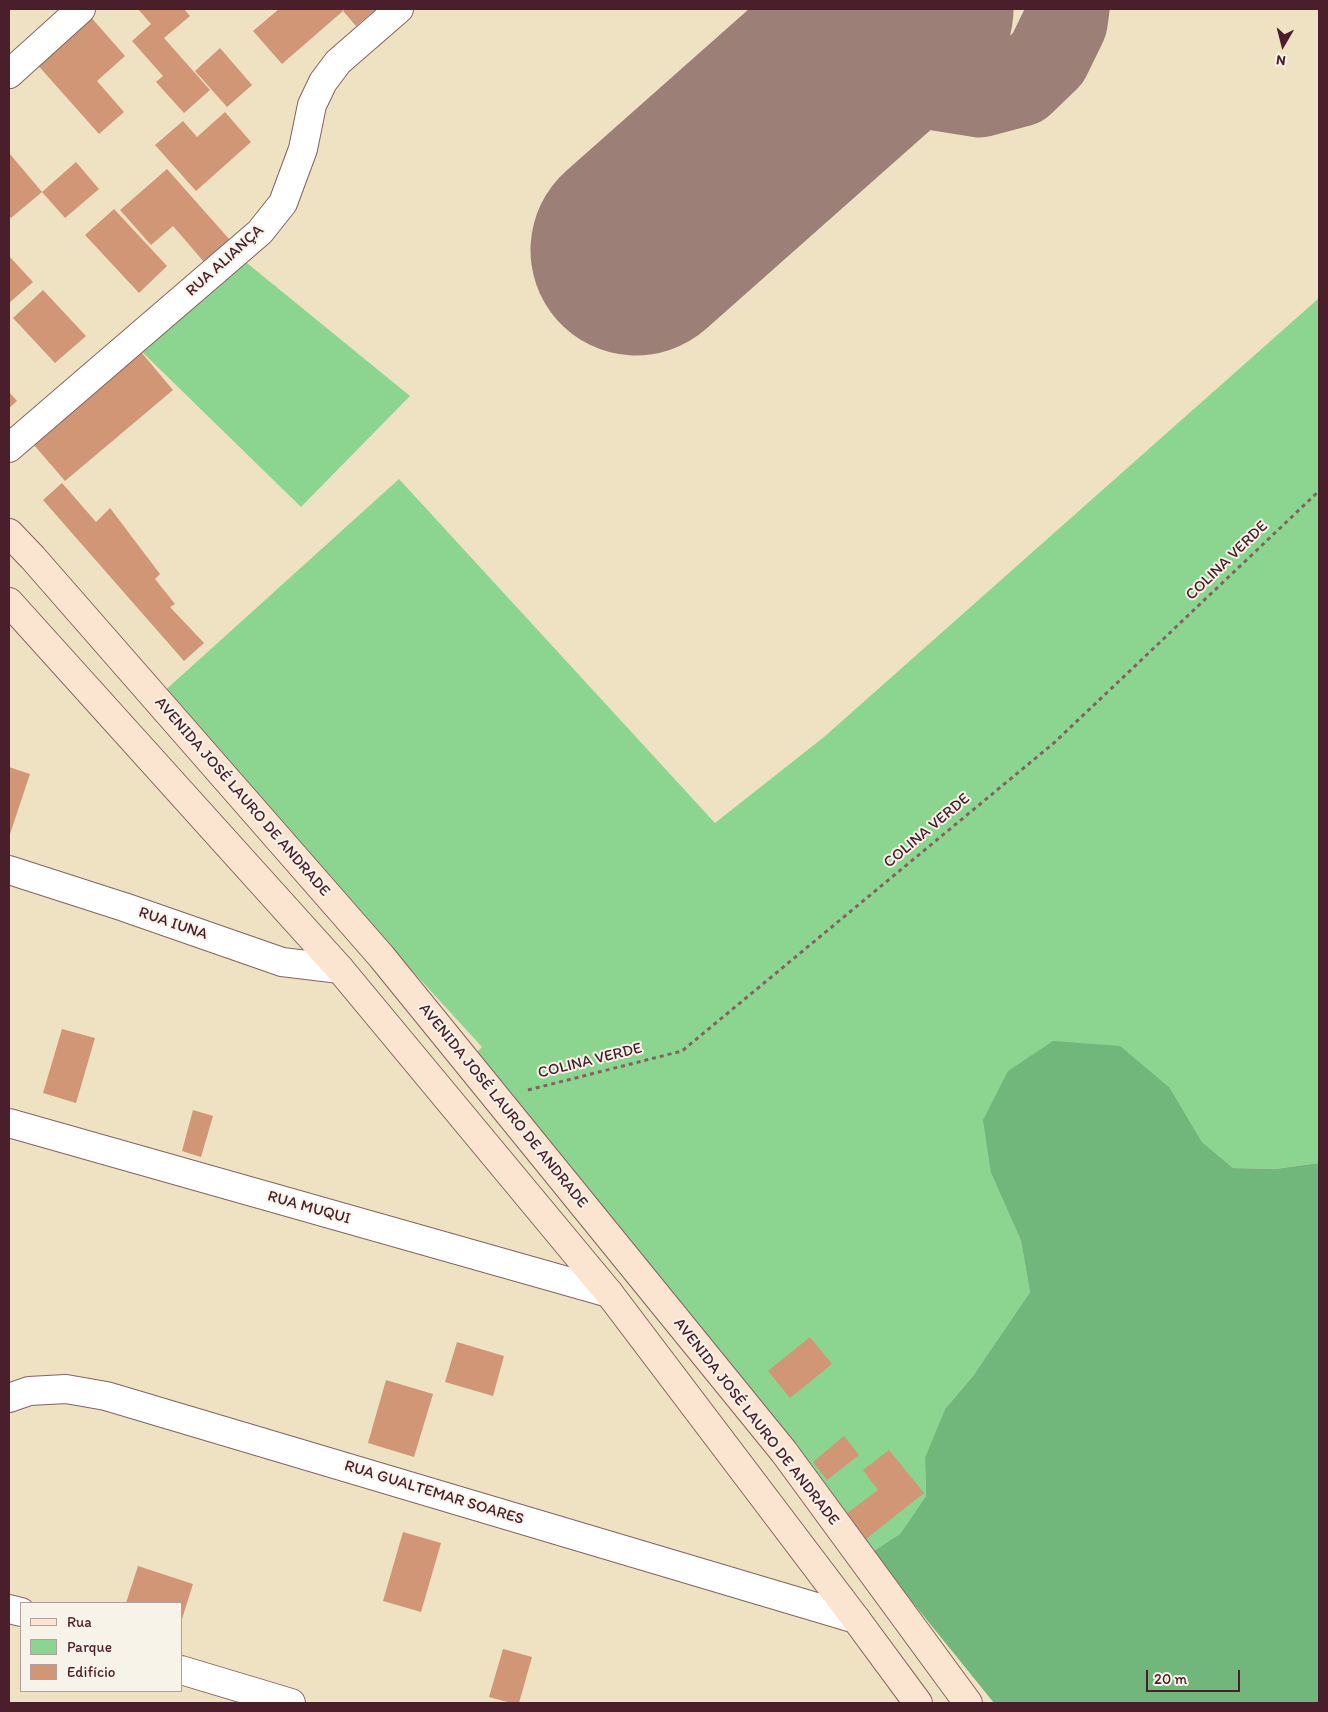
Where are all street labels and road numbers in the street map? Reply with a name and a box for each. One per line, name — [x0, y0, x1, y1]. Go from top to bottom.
street label: RUA ALIANÇA — [182, 221, 268, 301]
street label: COLINA VERDE — [1182, 517, 1272, 605]
street label: AVENIDA JOSÉ LAURO DE ANDRADE — [150, 693, 334, 901]
street label: COLINA VERDE — [880, 789, 974, 873]
street label: RUA IUNA — [136, 903, 210, 945]
street label: AVENIDA JOSÉ LAURO DE ANDRADE — [414, 1000, 592, 1212]
street label: COLINA VERDE — [536, 1039, 644, 1083]
street label: RUA MUQUI — [265, 1187, 353, 1229]
street label: AVENIDA JOSÉ LAURO DE ANDRADE — [669, 1314, 843, 1530]
street label: RUA GUALTEMAR SOARES — [342, 1457, 526, 1529]

